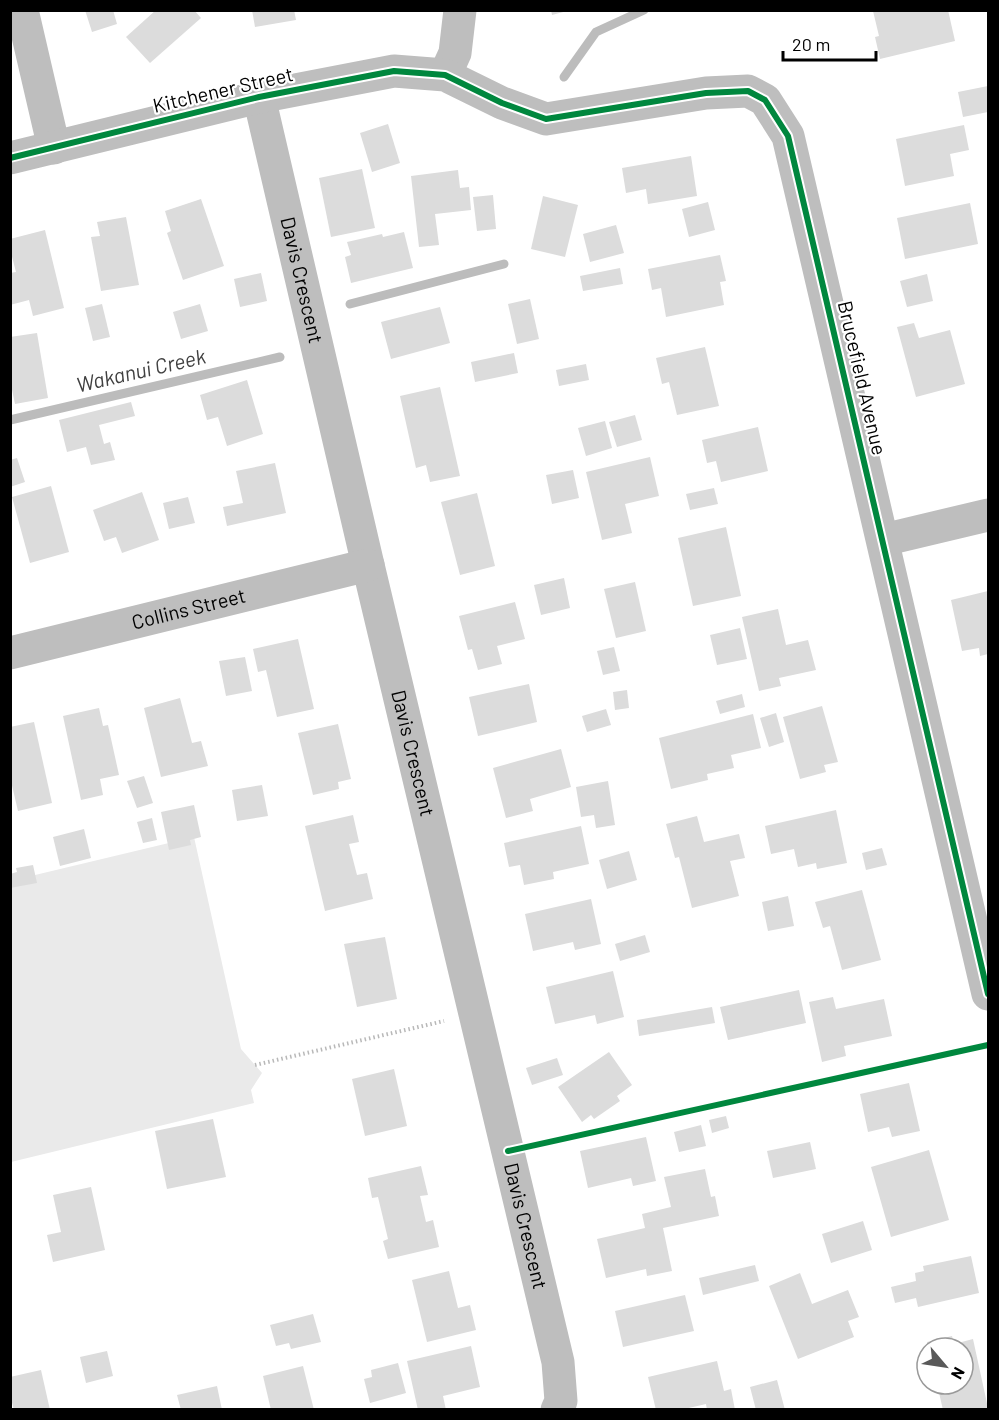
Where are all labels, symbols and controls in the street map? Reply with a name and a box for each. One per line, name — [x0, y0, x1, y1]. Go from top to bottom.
scale bar — [783, 24, 876, 62]
text: 20 m — [792, 33, 830, 55]
street label: Kitchener Street — [150, 61, 295, 117]
street label: Davis Crescent — [276, 214, 329, 345]
street label: Brucefield Avenue — [834, 298, 892, 457]
water label: Wakanui Creek — [74, 342, 209, 397]
street label: Collins Street — [129, 583, 248, 634]
street label: Davis Crescent — [387, 687, 440, 819]
street label: Davis Crescent — [500, 1160, 553, 1291]
north arrow — [915, 1336, 975, 1396]
text: N — [948, 1364, 969, 1383]

